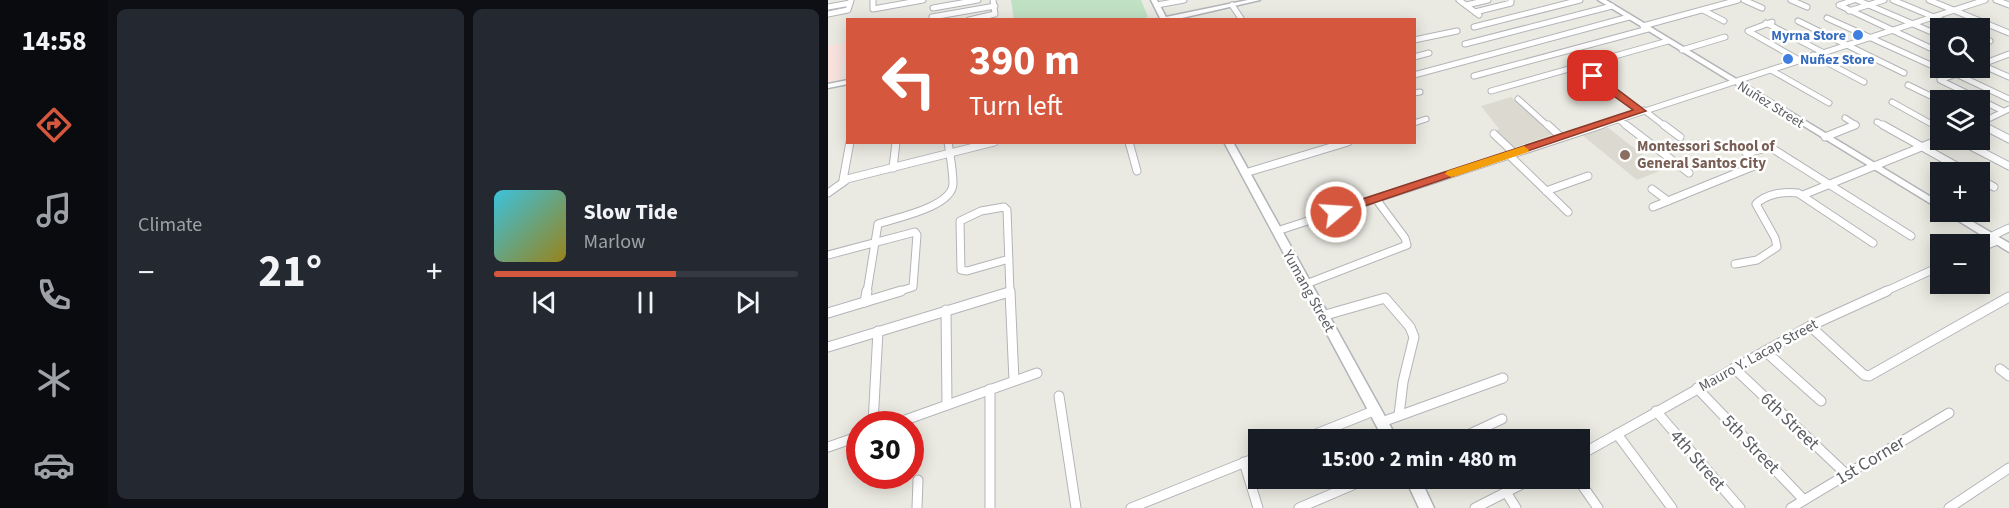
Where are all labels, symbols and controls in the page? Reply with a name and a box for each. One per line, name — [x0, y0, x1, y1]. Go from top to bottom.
map controls — [1930, 18, 1990, 294]
button: search — [1930, 18, 1990, 78]
text: 14:58 — [21, 22, 87, 61]
place label: Myrna Store — [1771, 26, 1846, 46]
marker: Myrna Store — [1851, 28, 1865, 42]
text: 390 m — [969, 31, 1080, 91]
icon: left — [870, 42, 948, 120]
pin — [1567, 50, 1618, 101]
place label: Nuñez Store — [1800, 50, 1875, 70]
marker: Nuñez Store — [1781, 52, 1795, 66]
icon: arrive — [1576, 59, 1609, 92]
street label: Nuñez Street — [1733, 76, 1808, 133]
text: Turn left — [969, 87, 1063, 126]
button: layers — [1930, 90, 1990, 150]
icon: directions — [33, 104, 75, 146]
place label: Montessori School of General Santos City — [1637, 136, 1775, 174]
marker: Montessori School of General Santos City — [1618, 148, 1632, 162]
button: + — [1930, 162, 1990, 222]
position arrow — [1304, 180, 1368, 244]
icon: music — [33, 189, 75, 231]
text: Slow Tide — [584, 196, 678, 228]
text: Climate — [138, 211, 202, 239]
text: Marlow — [584, 228, 645, 256]
button: − — [1930, 234, 1990, 294]
text: 21° — [258, 240, 322, 304]
street label: Yumang Street — [1277, 245, 1340, 336]
text: − — [138, 249, 154, 296]
text: + — [426, 249, 442, 296]
icon: phone — [33, 274, 75, 316]
icon: previous — [528, 286, 561, 319]
icon: pause — [629, 286, 662, 319]
icon: next — [731, 286, 764, 319]
street label: Mauro Y. Lacap Street — [1695, 314, 1822, 397]
icon: climate — [33, 359, 75, 401]
street label: 6th Street — [1755, 387, 1825, 456]
street label: 5th Street — [1716, 409, 1785, 479]
speed limit sign: 30 — [846, 411, 924, 489]
street label: 4th Street — [1664, 424, 1731, 496]
street label: 1st Corner — [1831, 429, 1910, 491]
text: 15:00 · 2 min · 480 m — [1321, 443, 1517, 475]
icon: car — [33, 444, 75, 486]

